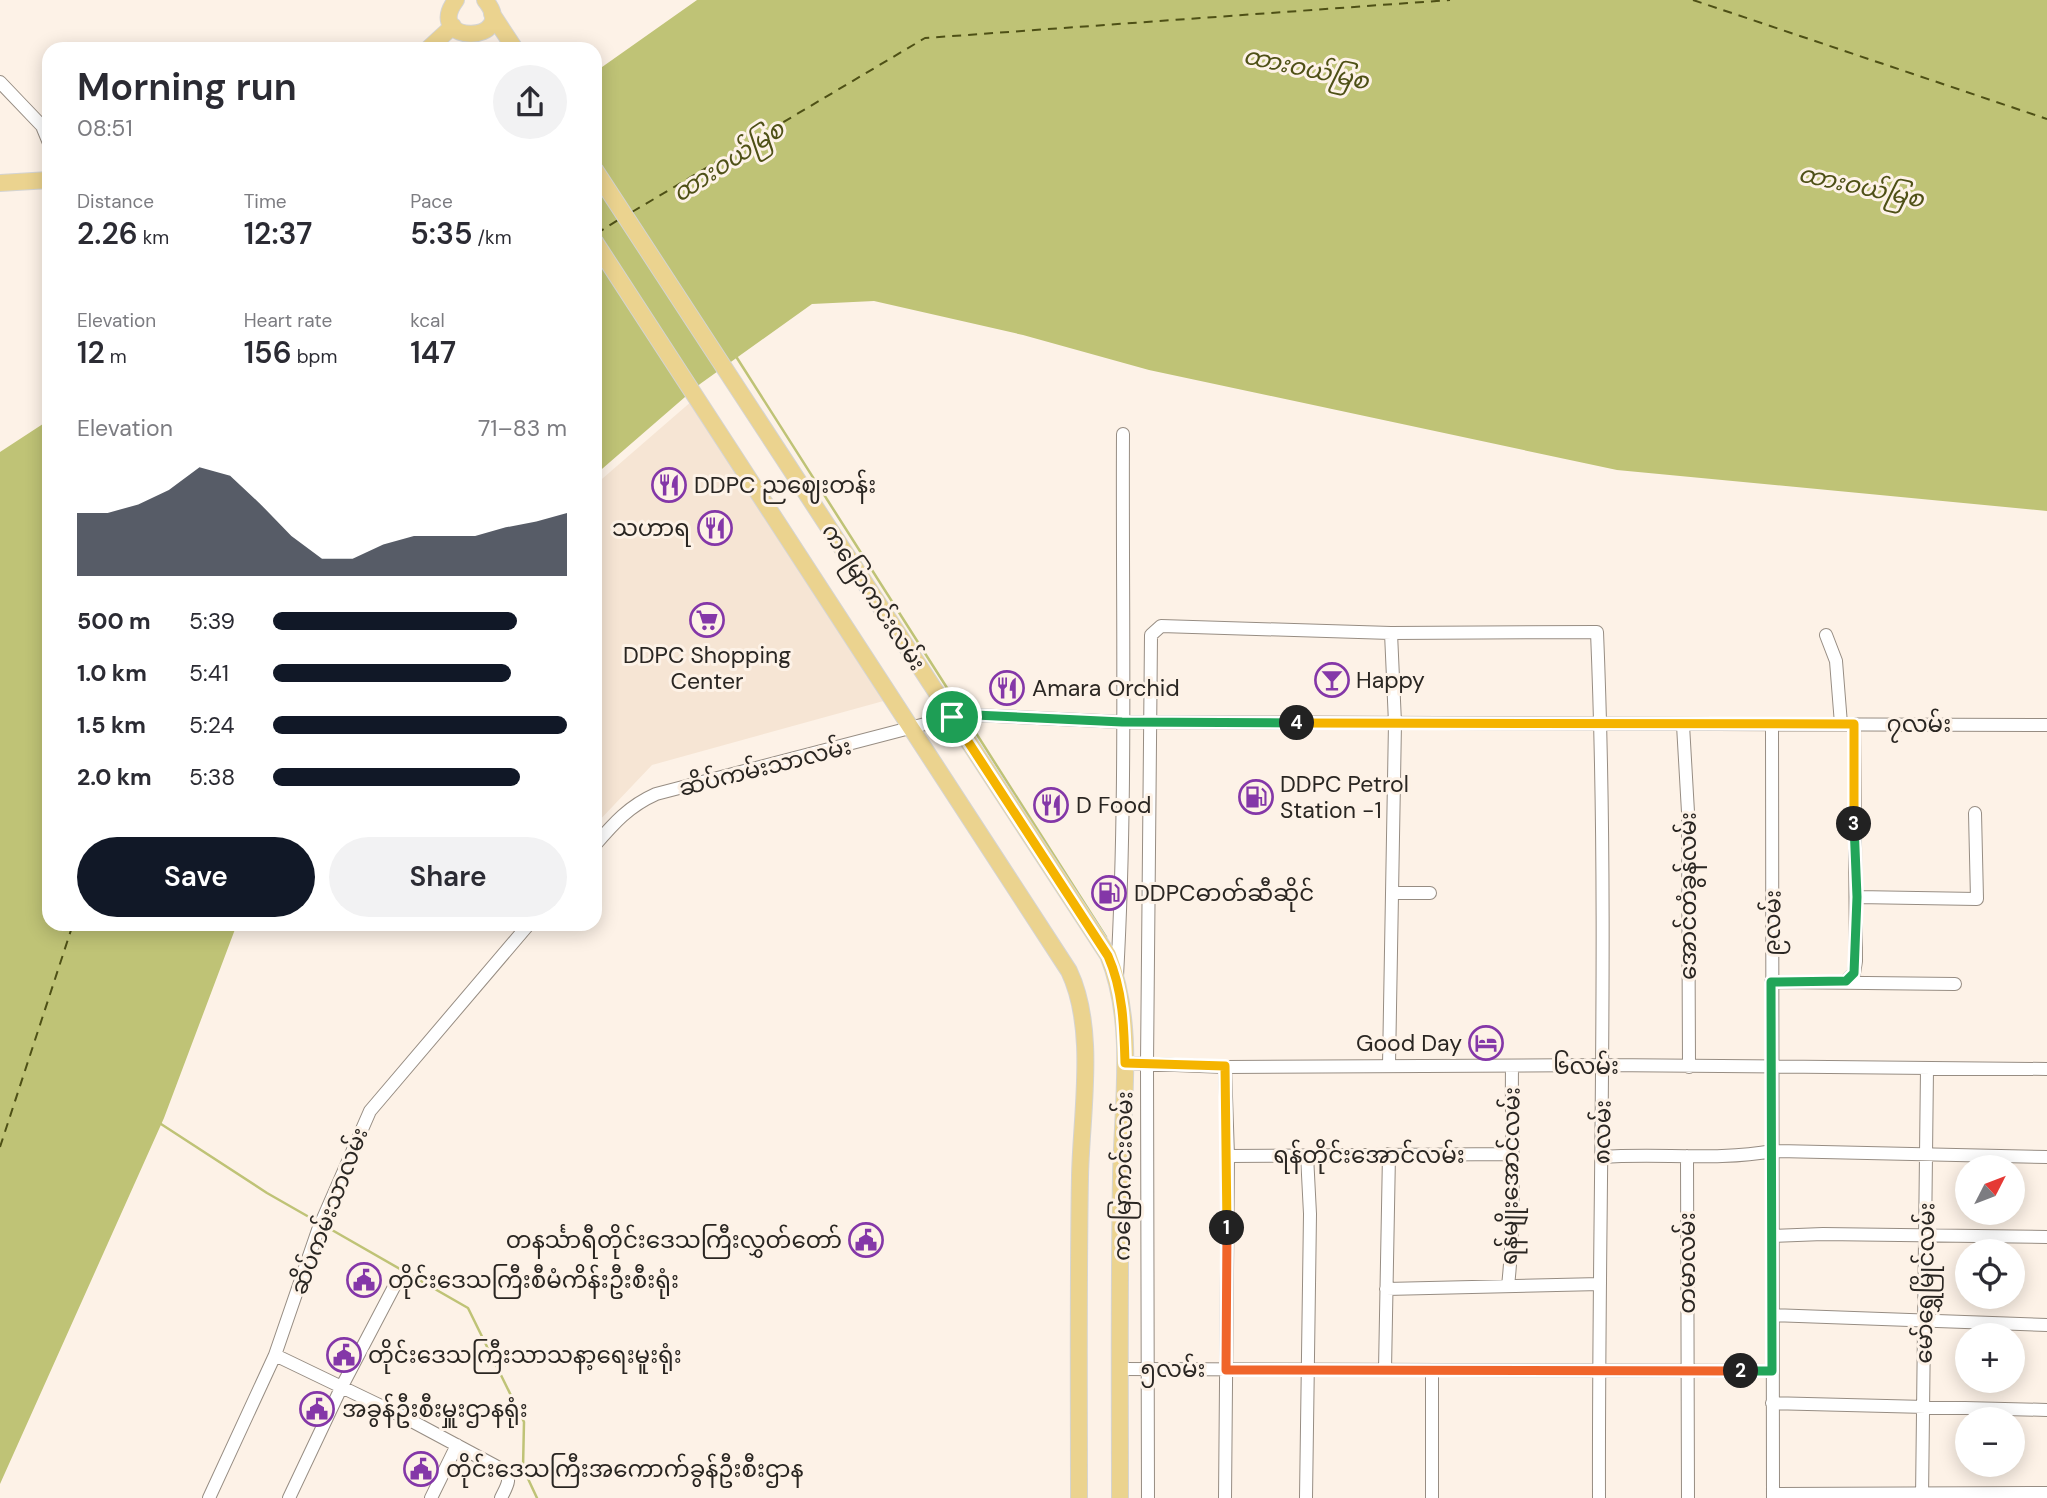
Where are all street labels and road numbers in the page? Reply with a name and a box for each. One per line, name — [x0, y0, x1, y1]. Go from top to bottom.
street label: ကမြောကင်းလမ်း — [812, 517, 934, 678]
street label: ၇လမ်း — [1887, 708, 1951, 743]
street label: ဆိပ်ကမ်းသာလမ်း — [675, 730, 854, 803]
street label: အောင်တံခွန်လမ်း — [1672, 812, 1707, 980]
street label: ၉လမ်း — [1755, 890, 1792, 956]
street label: ၆လမ်း — [1553, 1050, 1619, 1081]
street label: ရန်မျိုးအောင်လမ်း — [1492, 1087, 1531, 1265]
street label: ကမြောကင်းလမ်း — [1106, 1091, 1143, 1261]
street label: ၈လမ်း — [1585, 1100, 1618, 1164]
street label: ဆိပ်ကမ်းသာလမ်း — [282, 1123, 375, 1299]
street label: ရန်တိုင်းအောင်လမ်း — [1273, 1139, 1465, 1174]
street label: မော်ရွှေမြိုင်လမ်း — [1908, 1202, 1945, 1364]
street label: တမာလမ်း — [1671, 1212, 1702, 1314]
street label: ၅လမ်း — [1141, 1353, 1205, 1388]

